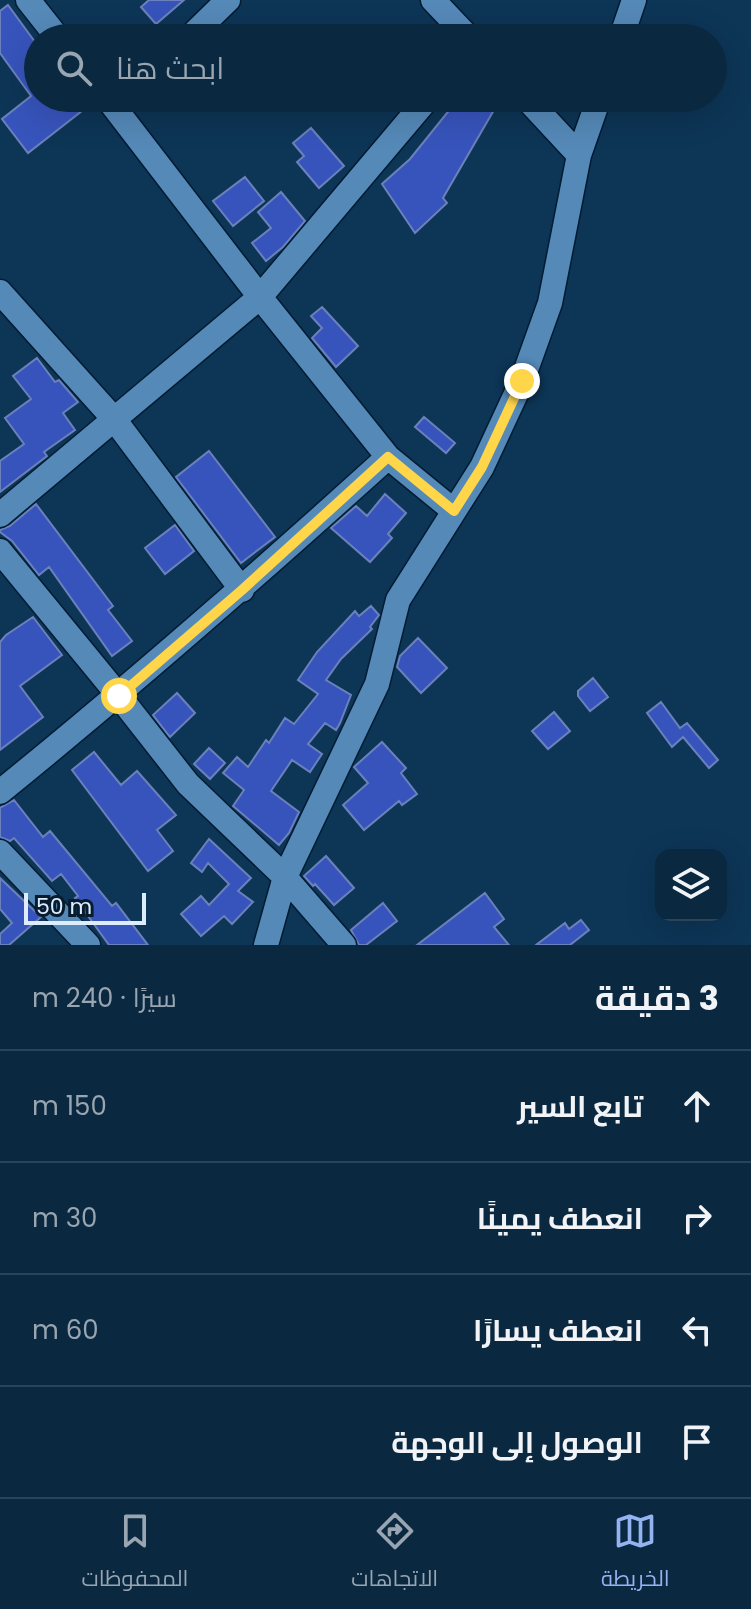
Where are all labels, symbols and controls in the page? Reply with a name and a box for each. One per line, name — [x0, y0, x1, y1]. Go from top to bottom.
search box — [24, 24, 727, 112]
icon: search — [52, 46, 96, 90]
text: ابحث هنا — [116, 47, 224, 90]
route end — [504, 363, 540, 399]
route start — [101, 678, 137, 714]
map controls — [655, 849, 727, 921]
button: layers — [655, 849, 727, 921]
scale bar — [24, 889, 146, 925]
text: 50 m — [36, 891, 92, 922]
text: 3 دقيقة — [595, 974, 719, 1022]
text: سيرًا · 240 m — [32, 980, 177, 1016]
icon: ahead — [675, 1084, 719, 1128]
text: تابع السير — [517, 1085, 643, 1128]
text: 150 m — [32, 1088, 107, 1124]
icon: right — [675, 1196, 719, 1240]
text: انعطف يمينًا — [477, 1197, 643, 1240]
text: 30 m — [32, 1200, 97, 1236]
icon: left — [675, 1308, 719, 1352]
text: انعطف يسارًا — [473, 1309, 643, 1352]
text: 60 m — [32, 1312, 99, 1348]
icon: arrive — [675, 1420, 719, 1464]
text: الوصول إلى الوجهة — [391, 1421, 643, 1464]
tab: المحفوظات — [81, 1509, 188, 1599]
tab: الاتجاهات — [351, 1509, 438, 1599]
tab: الخريطة — [601, 1509, 670, 1599]

